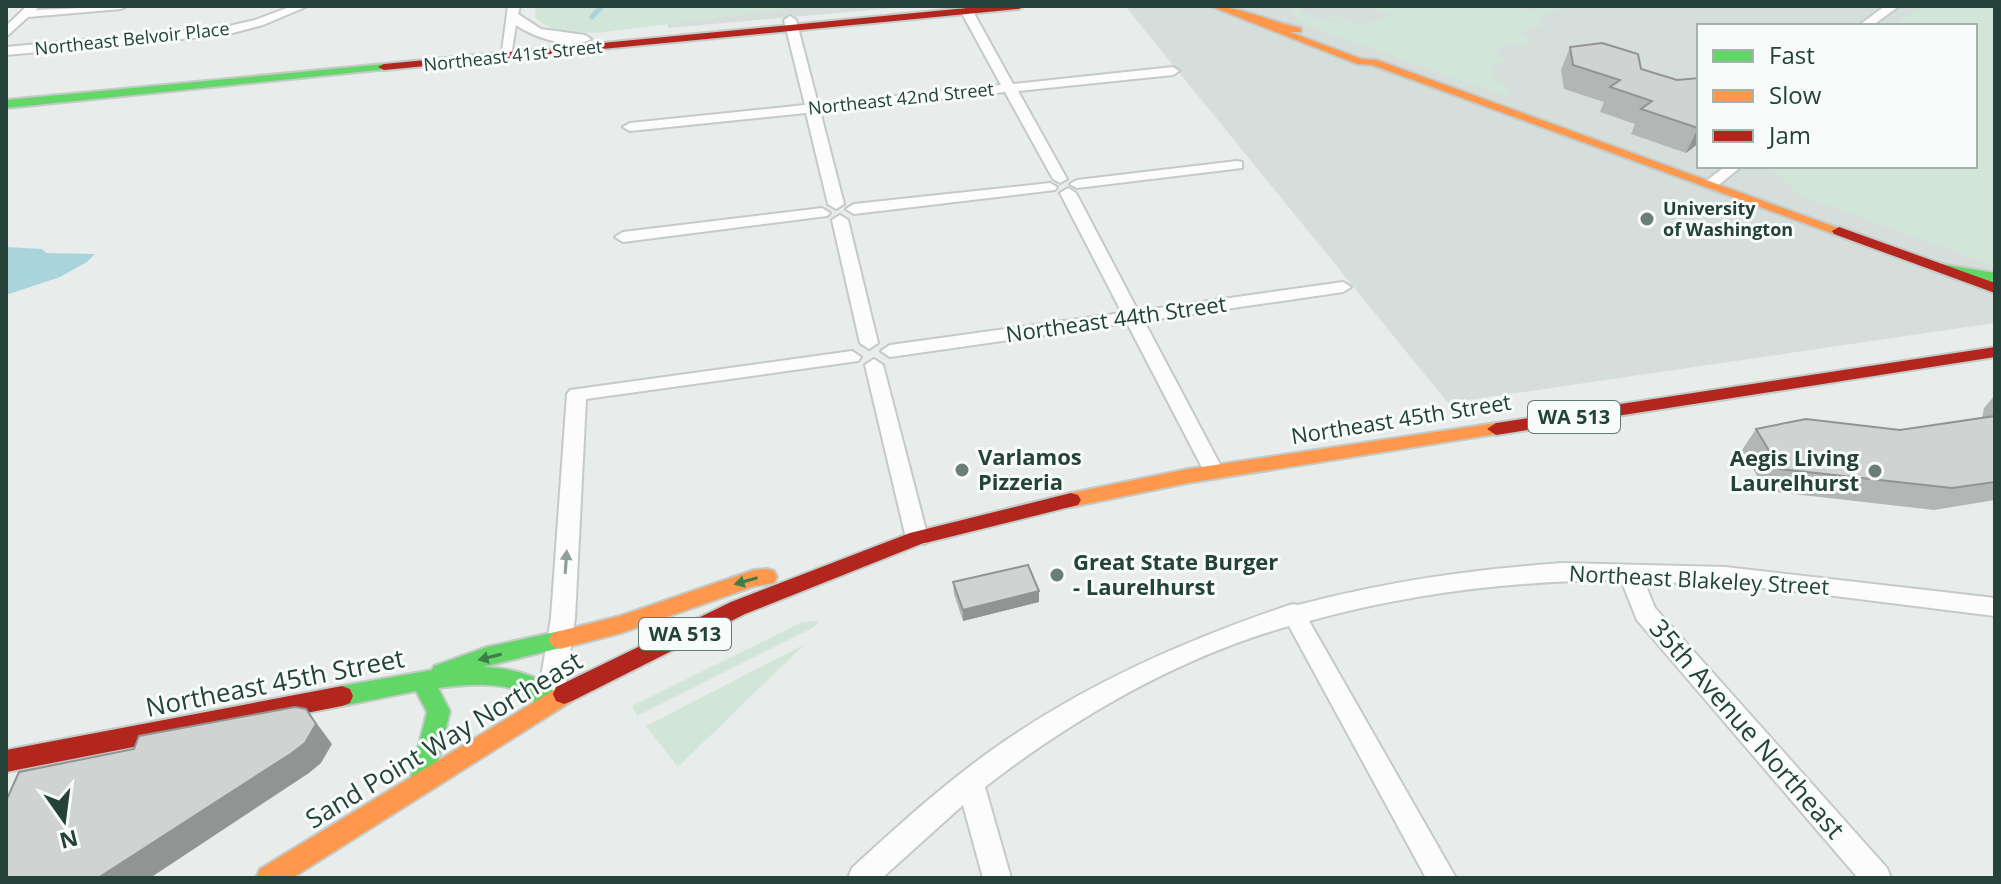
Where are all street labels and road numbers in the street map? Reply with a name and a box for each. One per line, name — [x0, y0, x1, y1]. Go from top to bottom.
street label: Northeast Belvoir Place — [33, 16, 230, 60]
street label: Northeast 41st Street — [422, 34, 603, 76]
street label: Northeast 42nd Street — [807, 76, 995, 120]
street label: Northeast 44th Street — [1004, 288, 1228, 348]
street label: Northeast 45th Street — [1289, 386, 1513, 450]
road number: WA 513 — [1528, 401, 1620, 433]
street label: Northeast Blakeley Street — [1568, 557, 1830, 601]
street label: 35th Avenue Northeast — [1642, 611, 1853, 846]
road number: WA 513 — [639, 618, 731, 650]
street label: Northeast 45th Street — [142, 639, 407, 725]
street label: Sand Point Way Northeast — [298, 642, 589, 836]

